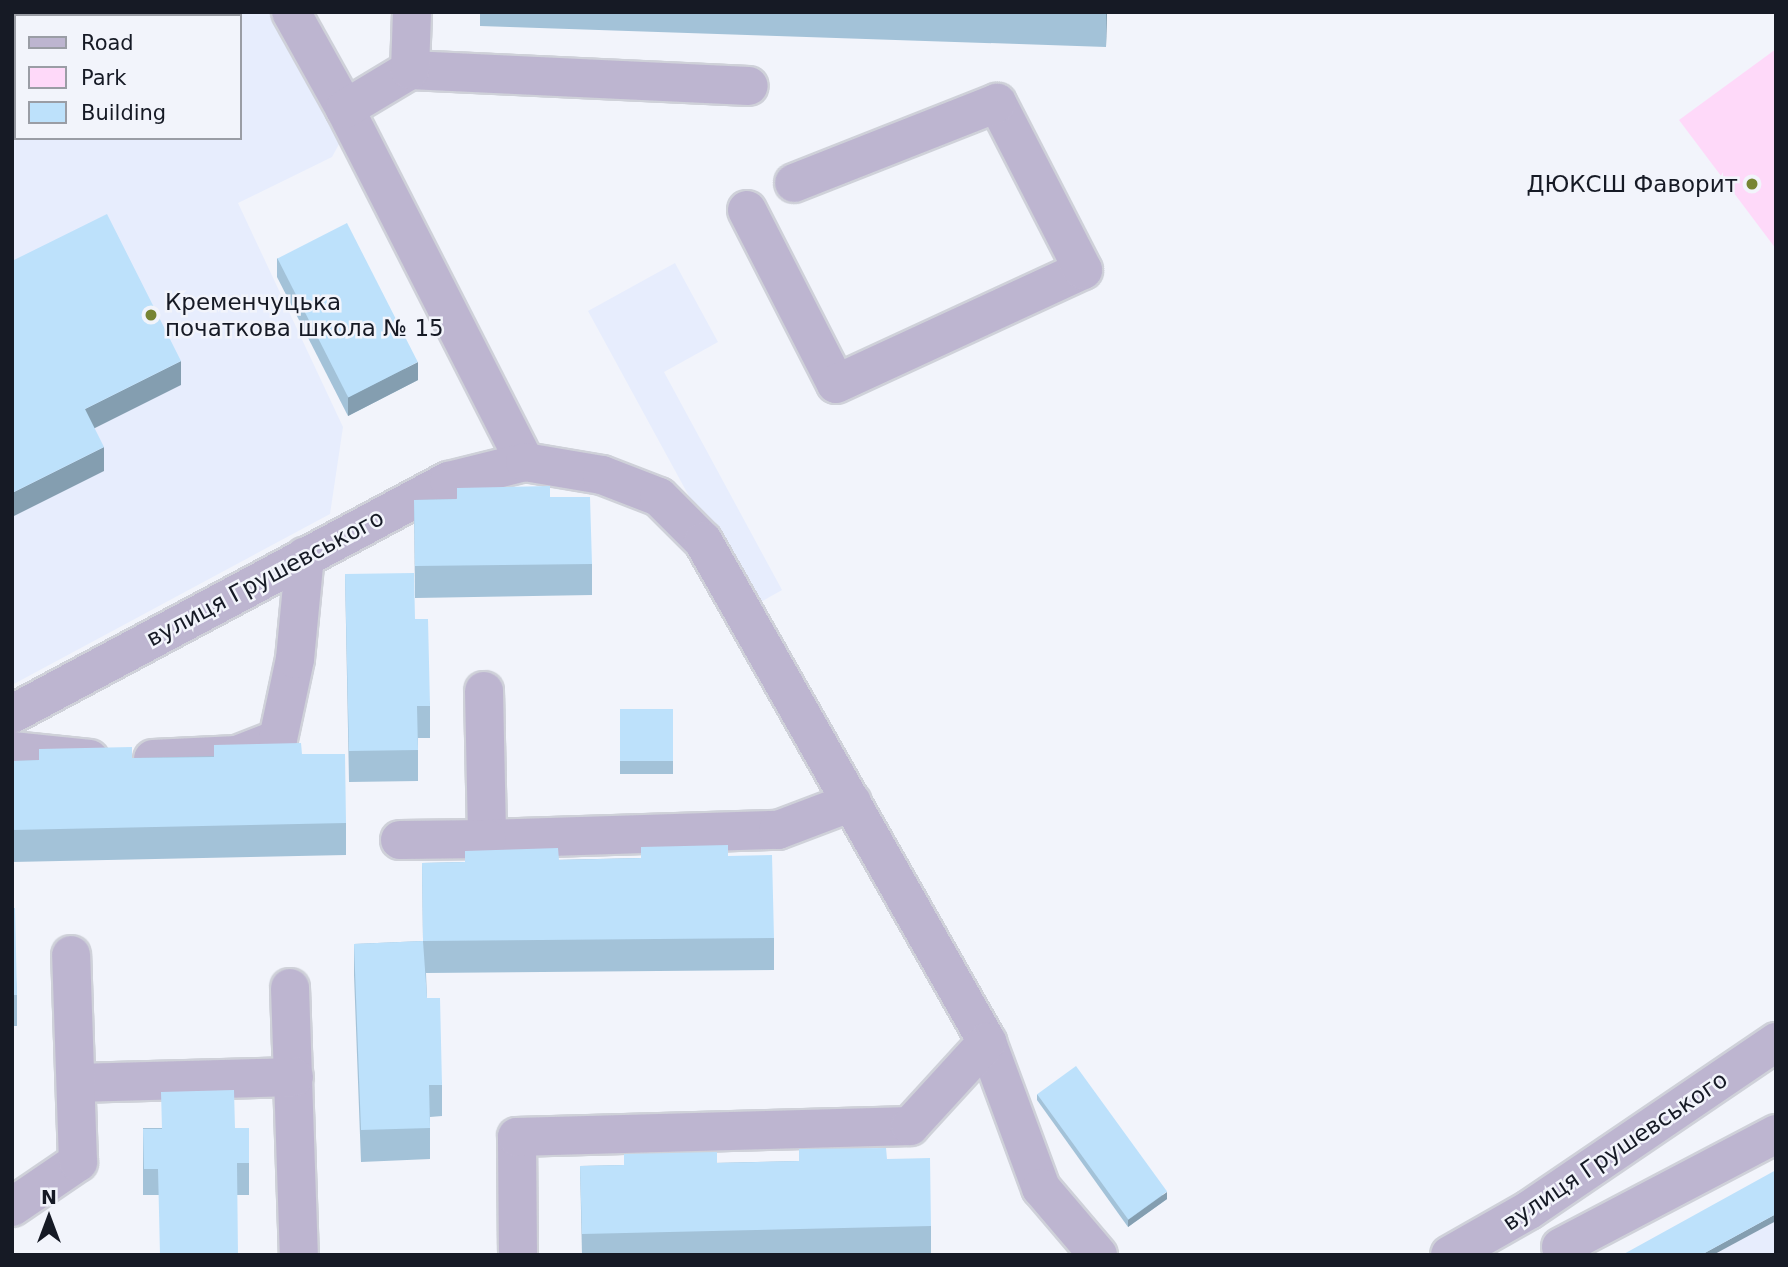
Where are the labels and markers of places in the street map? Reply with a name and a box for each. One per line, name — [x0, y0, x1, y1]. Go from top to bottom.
place label: ДЮКСШ Фаворит — [1526, 170, 1738, 198]
marker: ДЮКСШ Фаворит — [1744, 176, 1760, 192]
place label: Кременчуцька початкова школа № 15 — [165, 288, 444, 342]
marker: Кременчуцька початкова школа № 15 — [143, 307, 159, 323]

